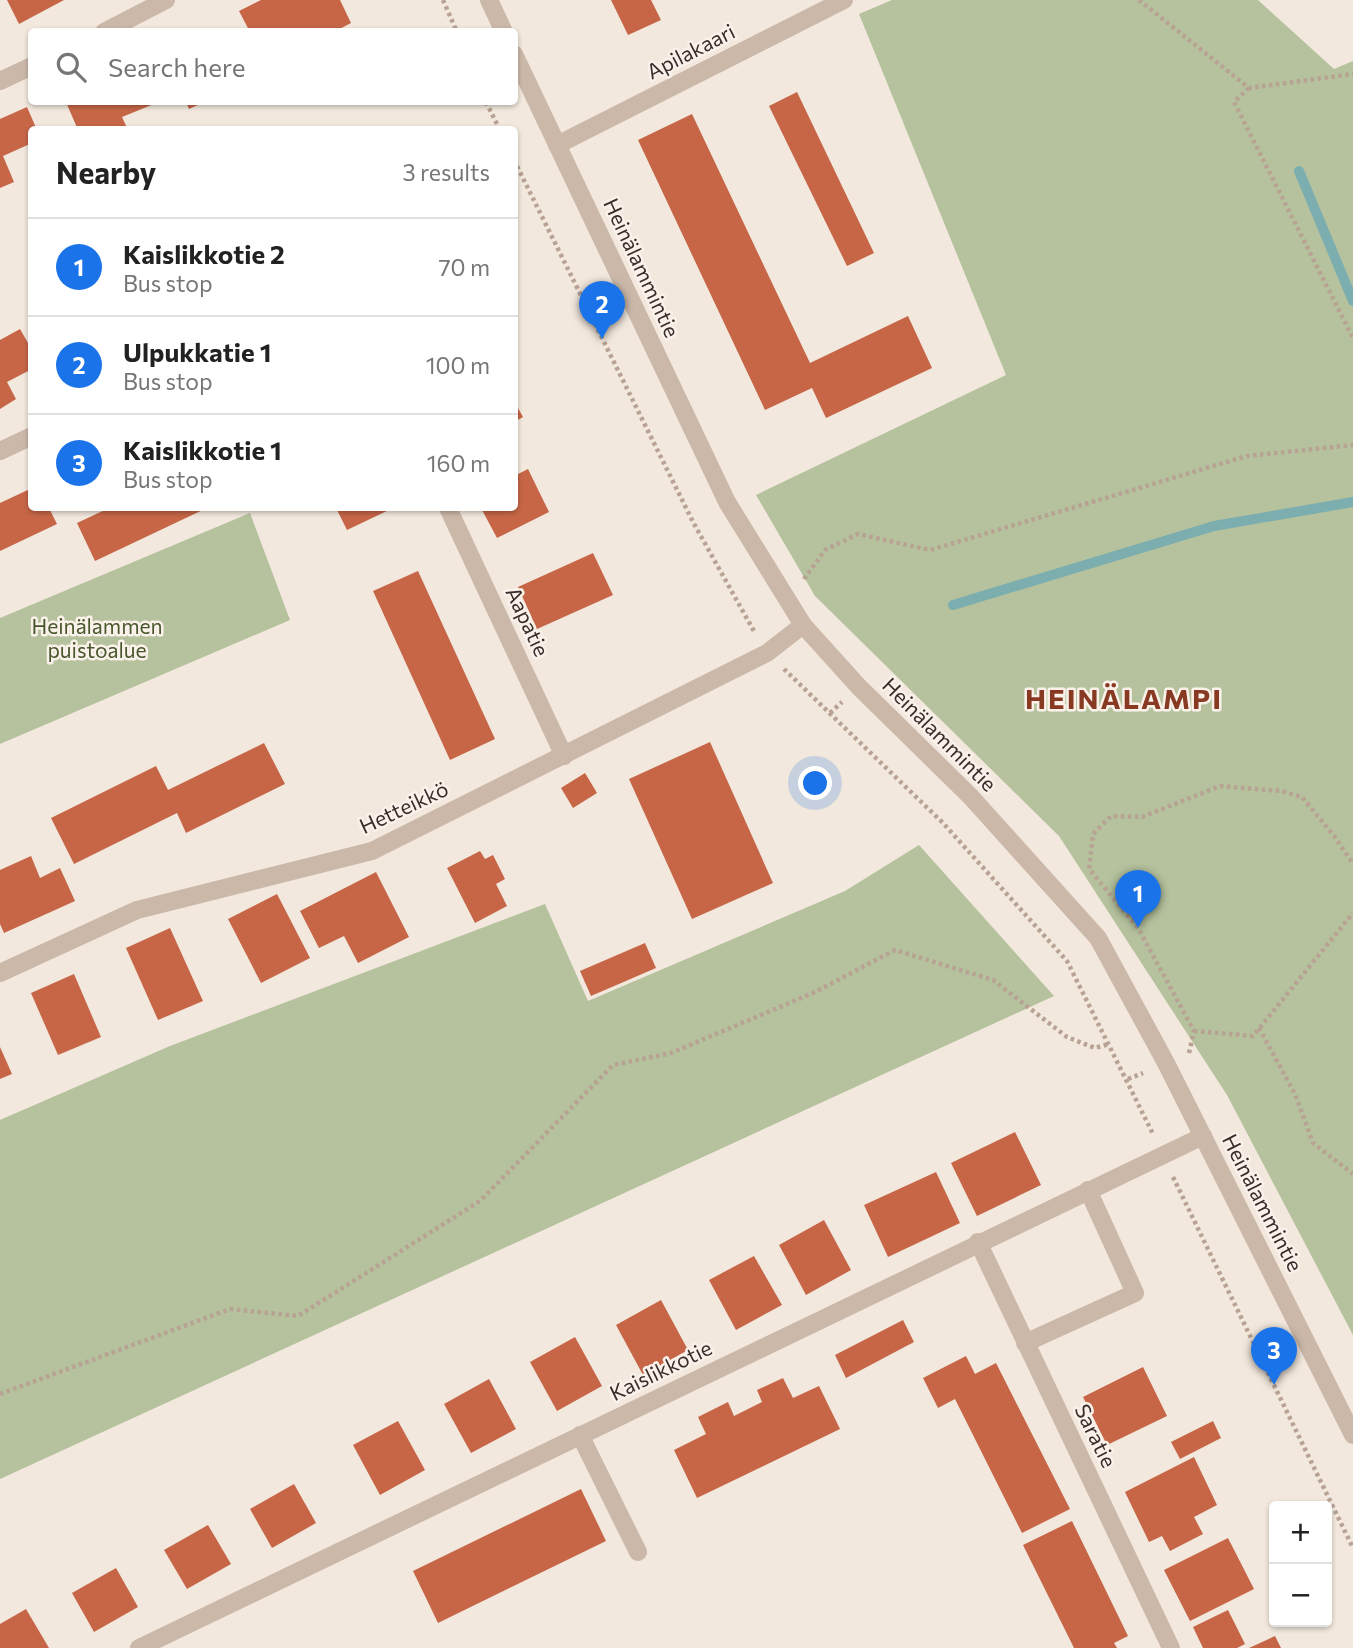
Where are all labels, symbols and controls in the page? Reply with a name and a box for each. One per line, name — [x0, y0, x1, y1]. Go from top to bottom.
street label: Apilakaari — [642, 18, 739, 84]
search box — [28, 28, 518, 105]
icon: search — [52, 48, 90, 86]
text: Search here — [108, 51, 246, 82]
text: Nearby — [56, 153, 156, 190]
text: 3 results — [403, 158, 490, 186]
street label: Heinälammintie — [599, 194, 686, 341]
text: Kaislikkotie 2 — [123, 238, 285, 269]
text: 1 — [74, 253, 84, 281]
text: 70 m — [438, 253, 490, 281]
text: Bus stop — [123, 269, 213, 297]
pin: 2 — [579, 281, 625, 339]
text: Ulpukkatie 1 — [123, 336, 271, 367]
text: 2 — [72, 351, 86, 379]
text: 100 m — [426, 351, 490, 379]
text: Bus stop — [123, 367, 213, 395]
text: Kaislikkotie 1 — [123, 434, 282, 465]
text: 3 — [72, 449, 86, 477]
text: 160 m — [427, 449, 490, 477]
text: Bus stop — [123, 465, 213, 493]
street label: Aapatie — [501, 583, 555, 660]
park label: Heinälammen puistoalue — [31, 613, 163, 662]
street label: Heinälammintie — [878, 672, 1002, 796]
district label: HEINÄLAMPI — [1025, 681, 1223, 715]
your location — [798, 766, 832, 800]
street label: Hetteikkö — [355, 775, 452, 838]
pin: 1 — [1115, 870, 1161, 928]
street label: Heinälammintie — [1218, 1130, 1309, 1275]
pin: 3 — [1251, 1327, 1297, 1385]
street label: Kaislikkotie — [605, 1334, 715, 1405]
street label: Saratie — [1070, 1400, 1122, 1471]
map controls — [1269, 1501, 1332, 1627]
button: + — [1269, 1501, 1332, 1564]
button: − — [1269, 1564, 1332, 1627]

